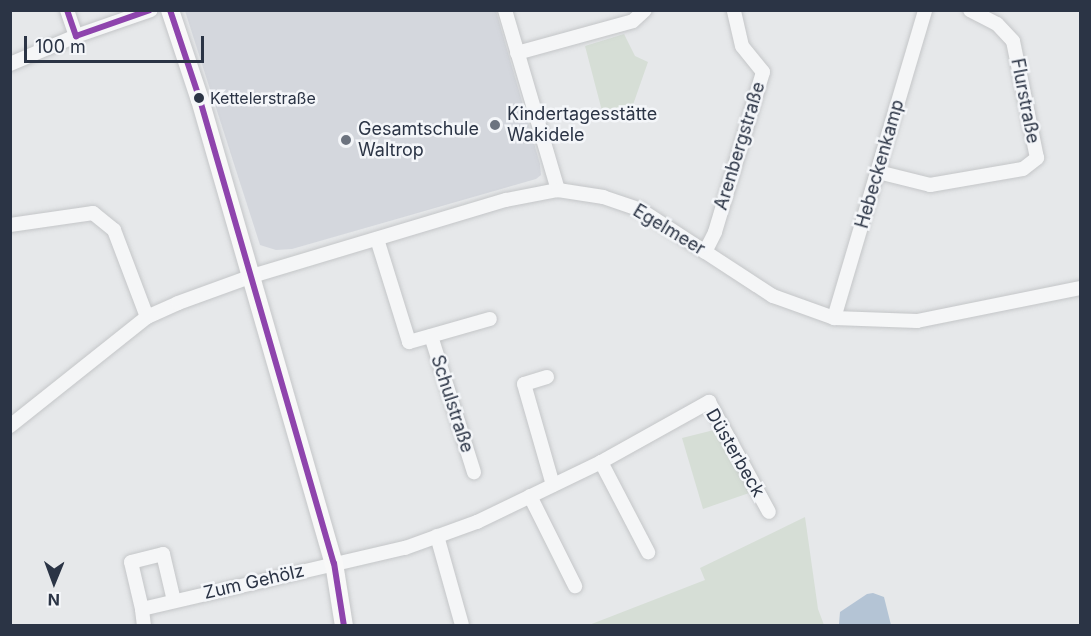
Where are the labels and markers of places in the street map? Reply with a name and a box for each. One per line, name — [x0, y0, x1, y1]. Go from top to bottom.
place label: Kettelerstraße — [210, 88, 316, 108]
marker: Kettelerstraße — [193, 92, 205, 104]
place label: Kindertagesstätte Wakidele — [507, 104, 657, 146]
marker: Kindertagesstätte Wakidele — [488, 118, 502, 132]
place label: Gesamtschule Waltrop — [358, 119, 479, 162]
marker: Gesamtschule Waltrop — [339, 133, 353, 147]

